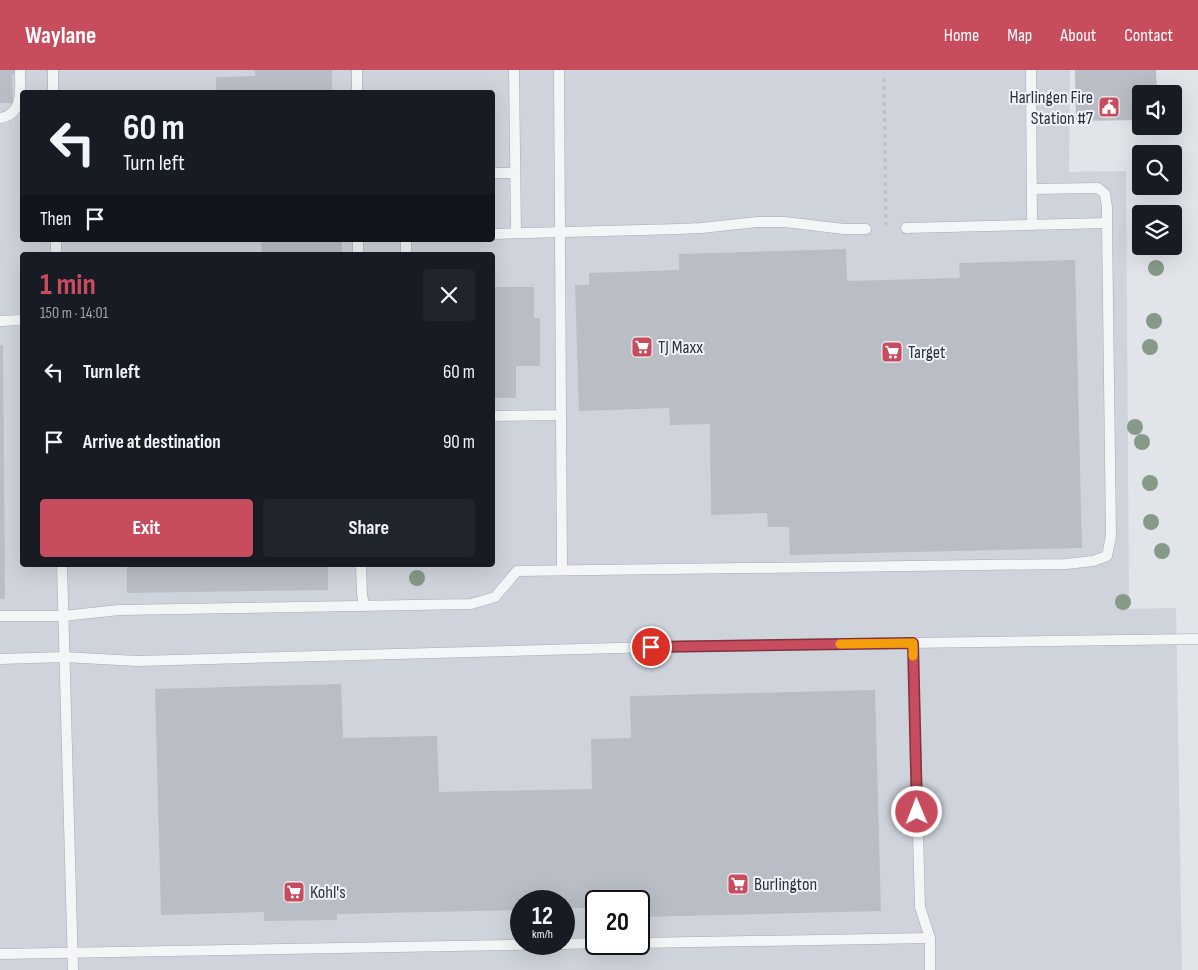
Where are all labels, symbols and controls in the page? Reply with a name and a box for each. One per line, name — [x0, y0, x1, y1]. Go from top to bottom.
text: Waylane — [25, 21, 96, 50]
text: Home — [944, 25, 979, 46]
text: Map — [1007, 25, 1032, 46]
text: About — [1060, 25, 1096, 46]
text: Contact — [1124, 25, 1173, 46]
map controls — [1132, 85, 1182, 255]
button: sound — [1132, 85, 1182, 135]
place label: Harlingen Fire Station #7 — [1010, 87, 1094, 129]
public building icon: Harlingen Fire Station #7 — [1097, 95, 1121, 119]
text: 60 m — [123, 107, 185, 150]
icon: left — [40, 110, 105, 175]
button: search — [1132, 145, 1182, 195]
text: Turn left — [123, 150, 185, 177]
icon: arrive — [81, 205, 109, 233]
button: layers — [1132, 205, 1182, 255]
text: Then — [40, 208, 71, 231]
text: 1 min — [40, 267, 96, 303]
button: close — [423, 269, 475, 321]
text: 150 m · 14:01 — [40, 304, 108, 323]
supermarket icon: TJ Maxx — [630, 335, 654, 359]
place label: TJ Maxx — [658, 337, 703, 358]
supermarket icon: Target — [880, 340, 904, 364]
place label: Target — [908, 342, 946, 363]
icon: left — [40, 358, 68, 386]
text: Turn left — [83, 361, 140, 384]
text: 60 m — [443, 361, 475, 384]
icon: arrive — [40, 428, 68, 456]
text: Arrive at destination — [83, 431, 221, 454]
text: 90 m — [443, 431, 475, 454]
button: Exit — [40, 499, 253, 557]
button: Share — [263, 499, 475, 557]
pin — [630, 626, 672, 668]
icon: arrive — [637, 633, 665, 661]
position arrow — [890, 785, 942, 837]
supermarket icon: Burlington — [726, 872, 750, 896]
place label: Burlington — [754, 874, 817, 895]
supermarket icon: Kohl's — [282, 880, 306, 904]
place label: Kohl's — [310, 882, 346, 903]
speed limit sign: 20 — [585, 890, 650, 955]
text: 12 — [532, 901, 553, 932]
text: km/h — [532, 927, 553, 942]

